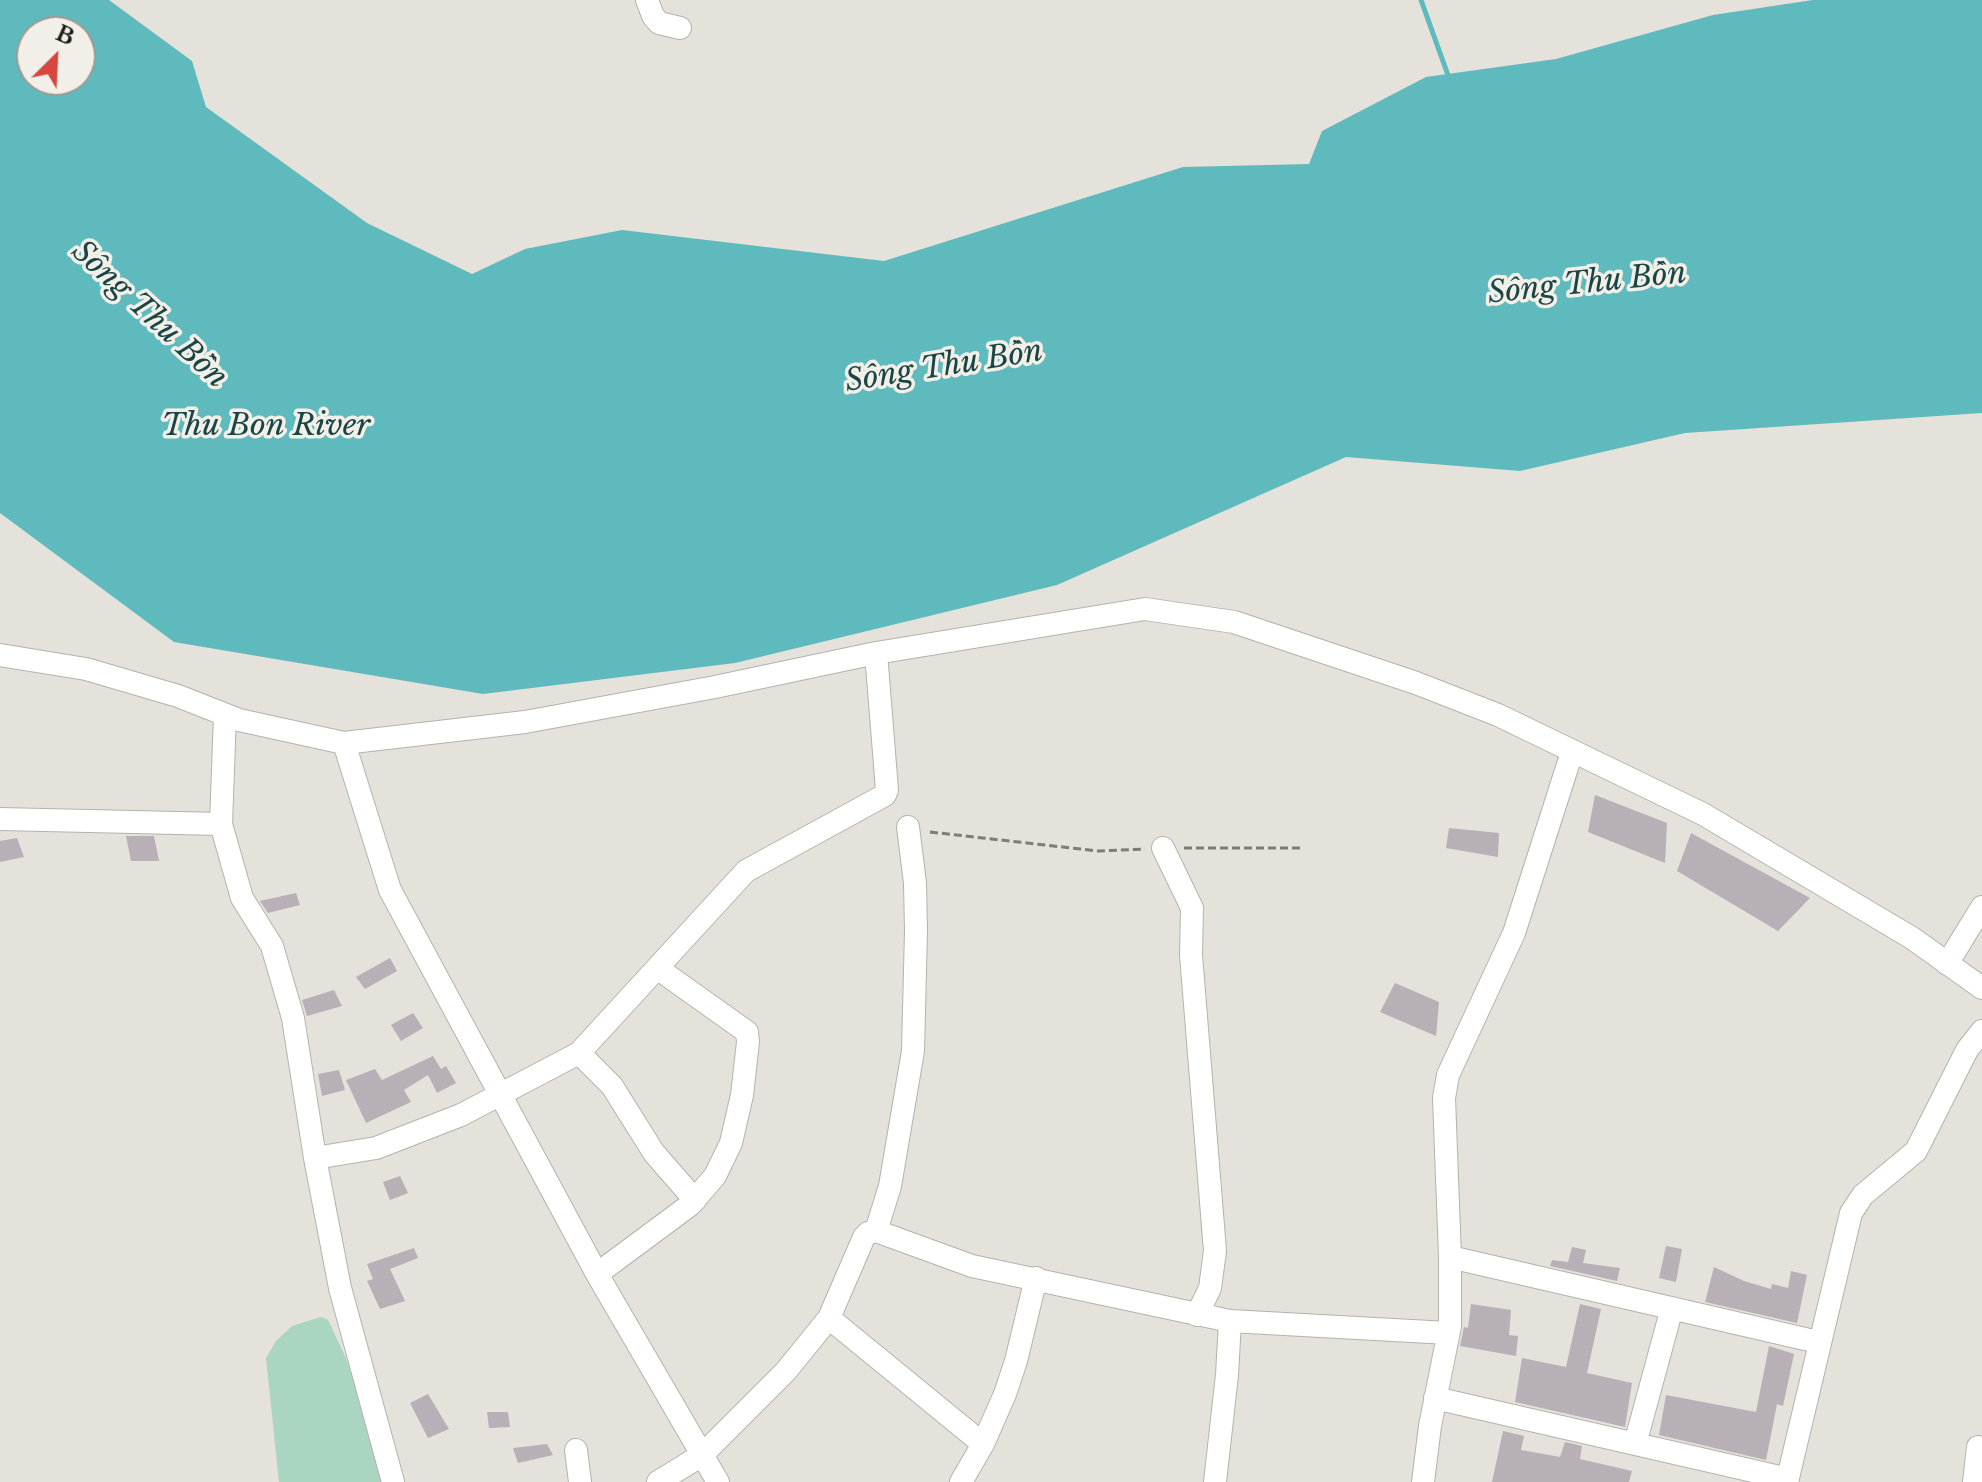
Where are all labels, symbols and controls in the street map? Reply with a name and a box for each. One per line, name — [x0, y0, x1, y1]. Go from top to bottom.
north arrow — [16, 16, 96, 96]
text: B — [52, 20, 79, 51]
water label: Sông Thu Bồn — [64, 234, 234, 396]
water label: Sông Thu Bồn — [1486, 256, 1688, 312]
water label: Sông Thu Bồn — [843, 334, 1045, 400]
water label: Thu Bon River — [162, 409, 370, 445]

